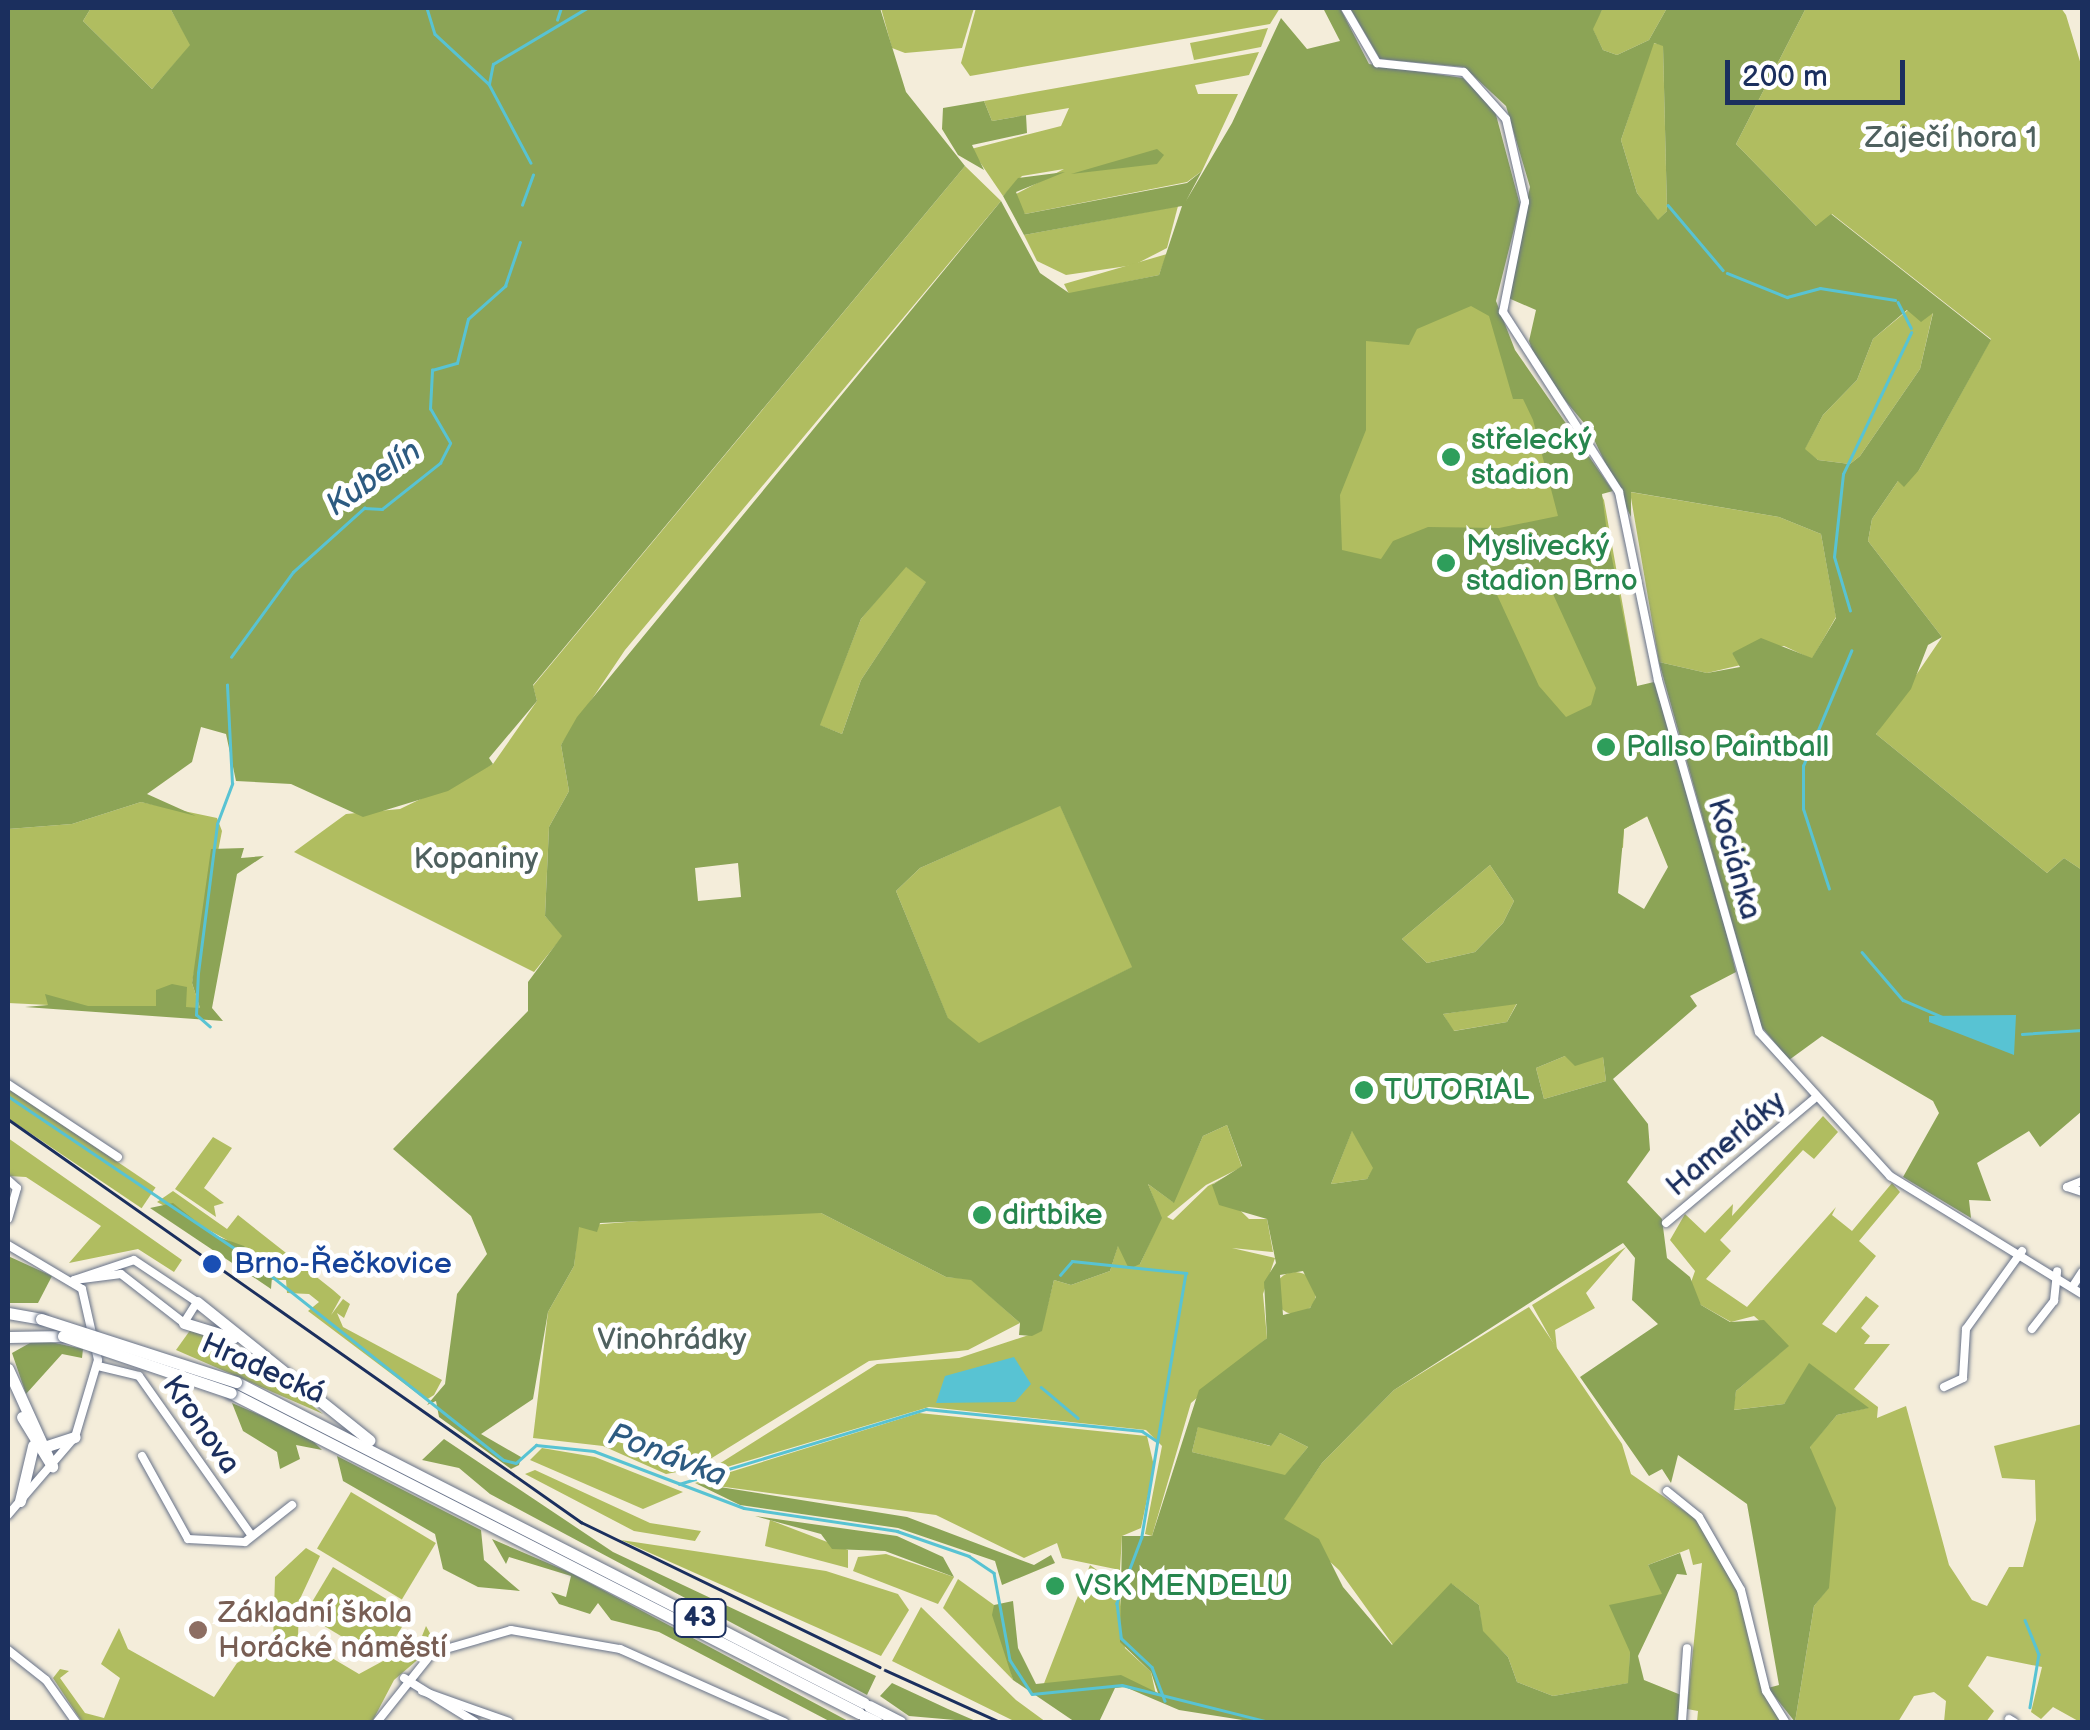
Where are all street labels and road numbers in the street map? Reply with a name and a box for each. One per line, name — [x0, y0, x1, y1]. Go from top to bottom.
street label: Kociánka — [1700, 794, 1768, 924]
street label: Hamerláky — [1659, 1084, 1793, 1204]
street label: Hradecká — [196, 1326, 330, 1412]
street label: Kronova — [154, 1369, 248, 1481]
road number: 43 — [672, 1595, 728, 1641]

